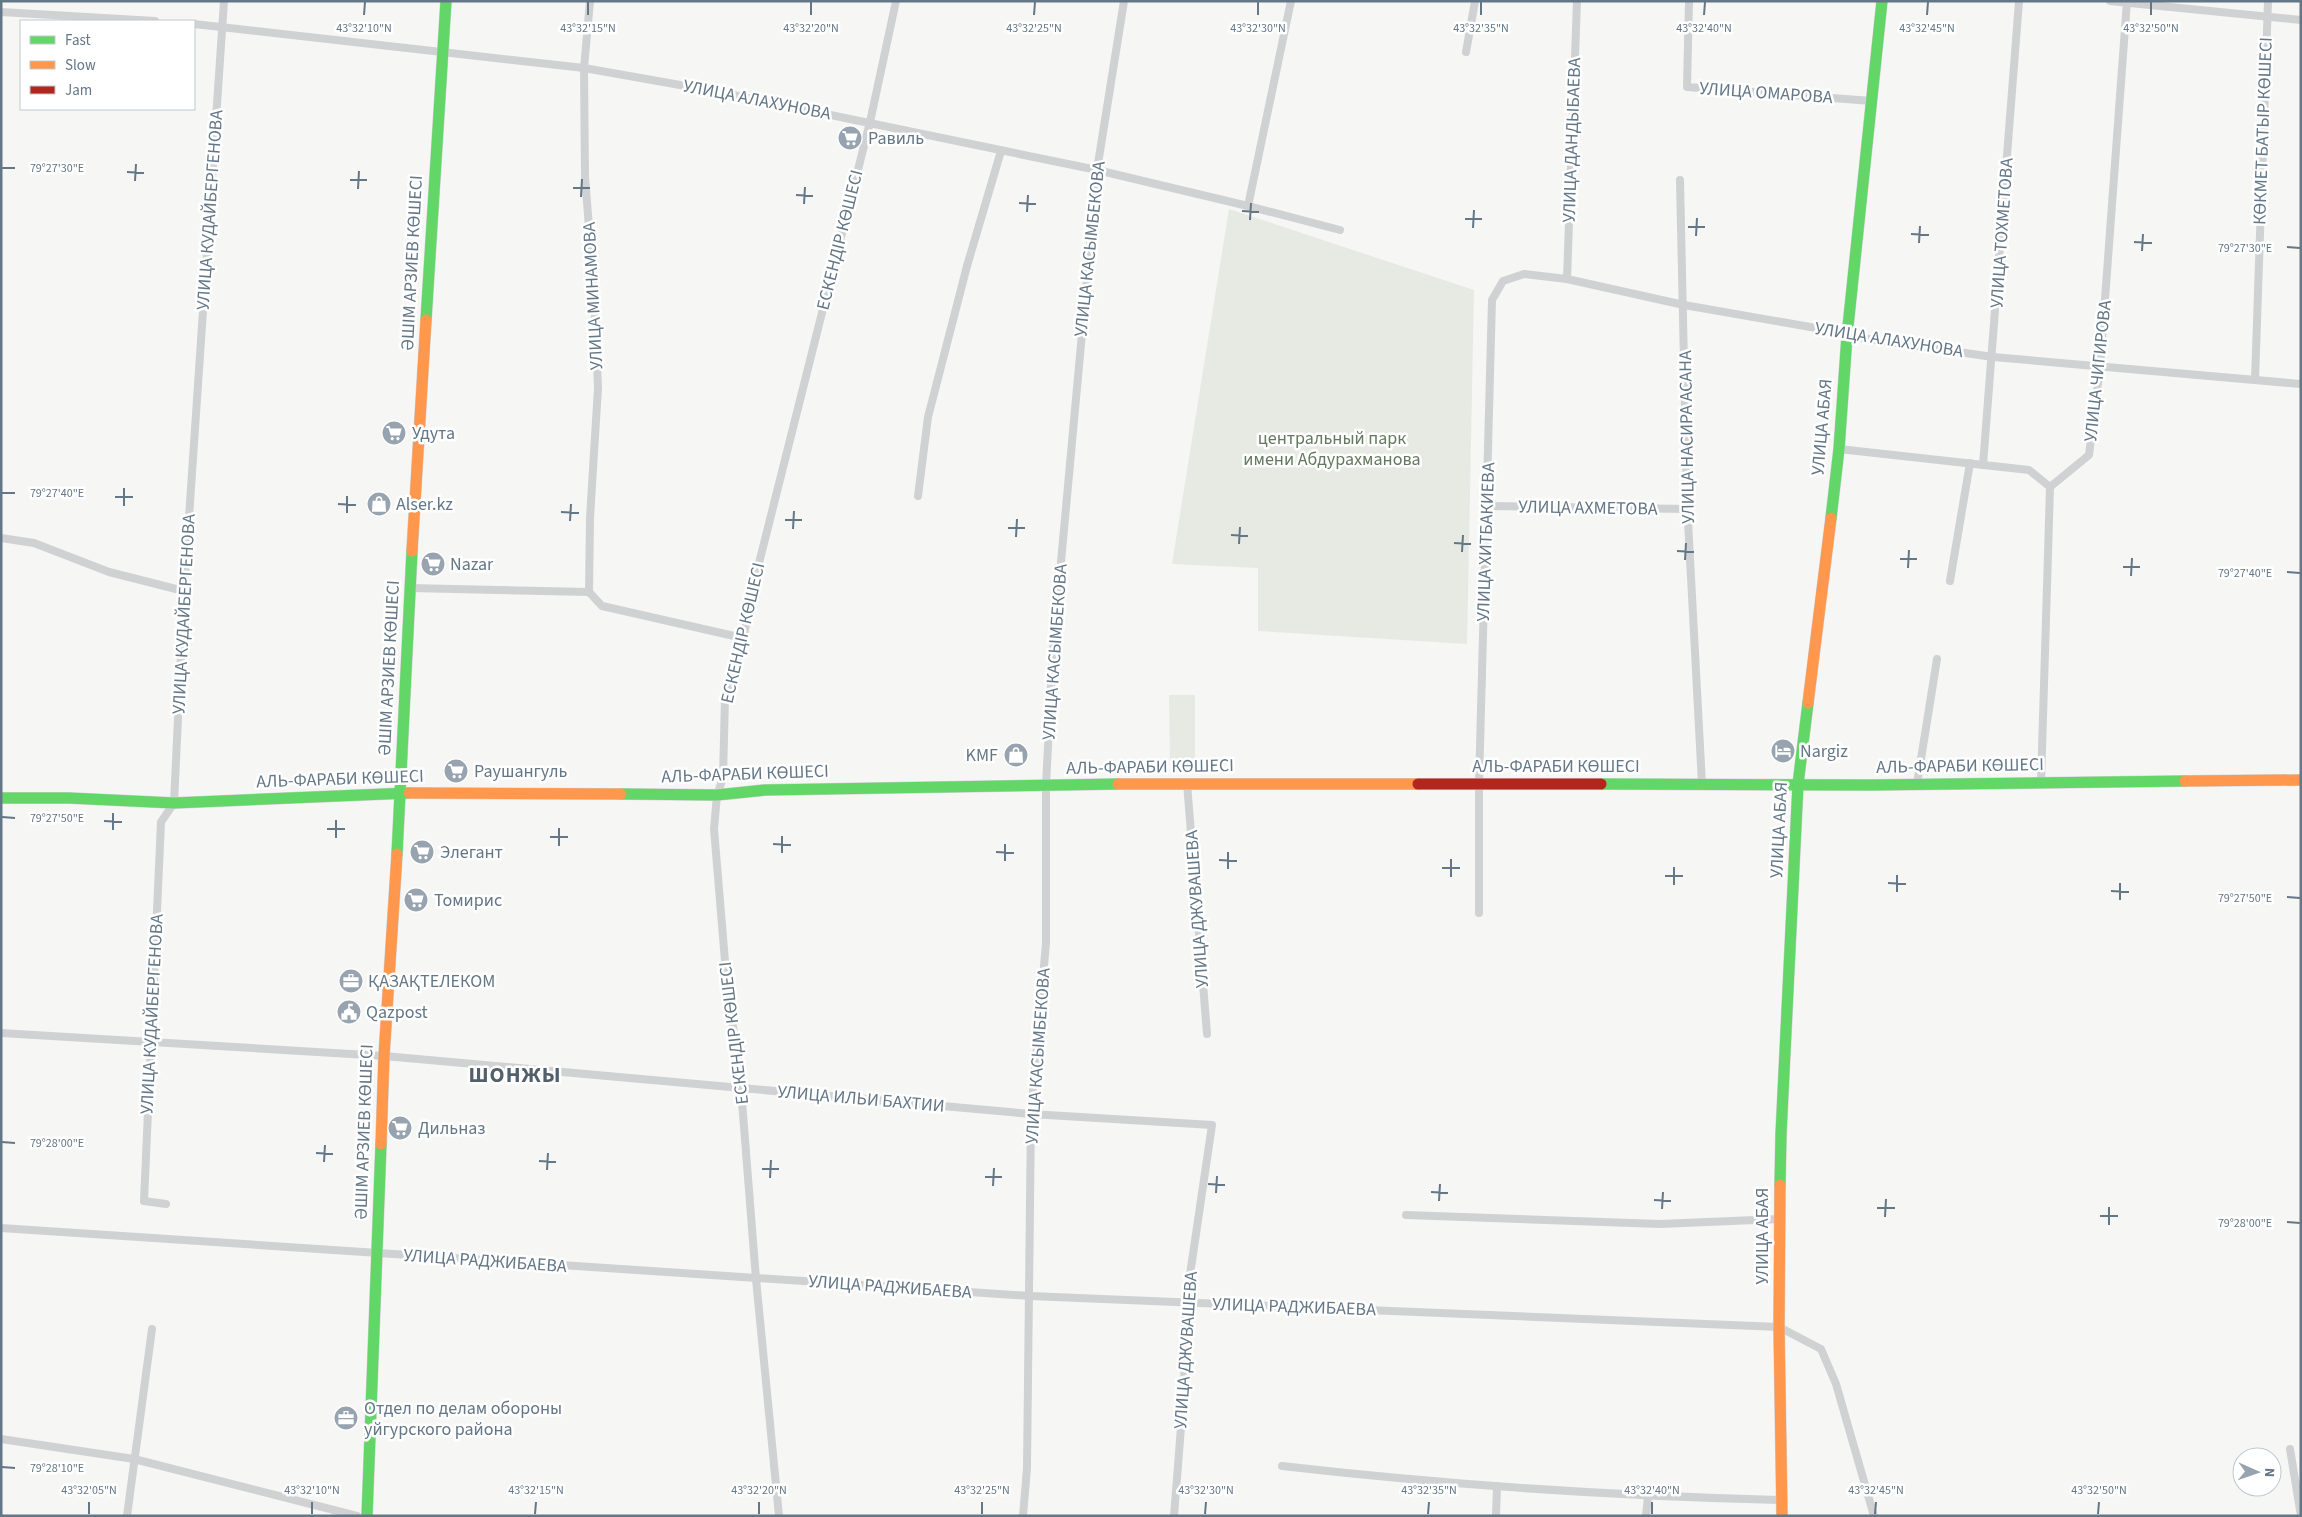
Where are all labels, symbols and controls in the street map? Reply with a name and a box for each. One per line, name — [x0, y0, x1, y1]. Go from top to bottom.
legend — [20, 20, 195, 110]
text: 43°32'10"N — [336, 20, 392, 37]
text: 43°32'15"N — [560, 20, 616, 37]
text: 43°32'20"N — [783, 20, 839, 37]
text: 43°32'25"N — [1006, 20, 1062, 37]
text: 43°32'30"N — [1230, 20, 1286, 37]
text: 43°32'35"N — [1453, 20, 1509, 37]
text: 43°32'40"N — [1676, 20, 1732, 37]
text: 43°32'45"N — [1899, 20, 1955, 37]
text: 43°32'50"N — [2123, 20, 2179, 37]
text: Fast — [65, 30, 91, 51]
street label: КӨКМЕТ БАТЫР КӨШЕСІ — [2247, 37, 2279, 225]
text: Slow — [65, 55, 96, 76]
street label: УЛИЦА ДАНДЫБАЕВА — [1557, 57, 1587, 223]
street label: УЛИЦА АЛАХУНОВА — [681, 73, 833, 127]
street label: УЛИЦА ОМАРОВА — [1698, 76, 1834, 110]
text: Jam — [65, 80, 92, 101]
street label: УЛИЦА КУДАЙБЕРГЕНОВА — [191, 109, 229, 311]
supermarket icon: Равиль — [837, 125, 863, 151]
place label: Равиль — [868, 126, 924, 151]
street label: УЛИЦА ТОХМЕТОВА — [1984, 157, 2020, 309]
text: 79°27'30"E — [30, 160, 84, 177]
street label: УЛИЦА КАСЫМБЕКОВА — [1068, 160, 1112, 338]
street label: ЕСКЕНДІР КӨШЕСІ — [810, 167, 870, 313]
street label: ӘШІМ АРЗИЕВ КӨШЕСІ — [395, 175, 429, 351]
street label: УЛИЦА МИНАМОВА — [577, 221, 609, 371]
text: 79°27'30"E — [2218, 240, 2272, 257]
street label: УЛИЦА ЧИГИРОВА — [2078, 299, 2118, 443]
street label: УЛИЦА АЛАХУНОВА — [1813, 316, 1965, 364]
street label: УЛИЦА НАСИРА АСАНА — [1673, 350, 1701, 524]
street label: УЛИЦА АБАЯ — [1805, 378, 1839, 476]
supermarket icon: Удута — [381, 420, 407, 446]
place label: Удута — [412, 421, 455, 446]
park label: центральный парк имени Абдурахманова — [1243, 426, 1421, 472]
street label: УЛИЦА ХИТБАКИЕВА — [1471, 462, 1501, 622]
text: 79°27'40"E — [30, 485, 84, 502]
shop icon: Alser.kz — [366, 491, 392, 517]
place label: Alser.kz — [396, 492, 453, 517]
street label: УЛИЦА АХМЕТОВА — [1518, 494, 1658, 522]
street label: УЛИЦА КУДАЙБЕРГЕНОВА — [166, 513, 202, 715]
supermarket icon: Nazar — [420, 551, 446, 577]
place label: Nazar — [450, 552, 494, 577]
street label: ЕСКЕНДІР КӨШЕСІ — [715, 560, 771, 706]
street label: УЛИЦА КАСЫМБЕКОВА — [1036, 563, 1074, 741]
text: 79°27'40"E — [2218, 565, 2272, 582]
street label: ӘШІМ АРЗИЕВ КӨШЕСІ — [372, 580, 406, 756]
hotel icon: Nargiz — [1770, 738, 1796, 764]
place label: Nargiz — [1800, 739, 1848, 764]
shop icon: KMF — [1003, 742, 1029, 768]
place label: KMF — [966, 743, 998, 768]
street label: АЛЬ-ФАРАБИ КӨШЕСІ — [1876, 752, 2044, 780]
street label: АЛЬ-ФАРАБИ КӨШЕСІ — [1066, 753, 1234, 781]
street label: АЛЬ-ФАРАБИ КӨШЕСІ — [1472, 754, 1640, 779]
supermarket icon: Раушангуль — [443, 758, 469, 784]
place label: Раушангуль — [474, 759, 568, 784]
street label: АЛЬ-ФАРАБИ КӨШЕСІ — [661, 759, 829, 789]
street label: АЛЬ-ФАРАБИ КӨШЕСІ — [256, 764, 424, 794]
street label: УЛИЦА АБАЯ — [1764, 781, 1794, 879]
text: 79°27'50"E — [30, 810, 84, 827]
street label: УЛИЦА ДЖУВАШЕВА — [1179, 829, 1215, 989]
supermarket icon: Элегант — [409, 839, 435, 865]
place label: Элегант — [440, 840, 503, 865]
supermarket icon: Томирис — [403, 887, 429, 913]
place label: Томирис — [434, 888, 502, 913]
text: 79°27'50"E — [2218, 890, 2272, 907]
street label: УЛИЦА КУДАЙБЕРГЕНОВА — [134, 913, 170, 1115]
street label: ЕСКЕНДІР КӨШЕСІ — [713, 960, 755, 1106]
street label: УЛИЦА КАСЫМБЕКОВА — [1019, 967, 1057, 1145]
office icon: ҚАЗАҚТЕЛЕКОМ — [338, 968, 364, 994]
place label: ҚАЗАҚТЕЛЕКОМ — [368, 969, 495, 994]
public building icon: Qazpost — [336, 999, 362, 1025]
place label: Qazpost — [366, 1000, 428, 1025]
street label: ӘШІМ АРЗИЕВ КӨШЕСІ — [348, 1044, 380, 1220]
district label: ШОНЖЫ — [468, 1059, 562, 1091]
street label: УЛИЦА ИЛЬИ БАХТИИ — [776, 1079, 946, 1119]
supermarket icon: Дильназ — [387, 1115, 413, 1141]
place label: Дильназ — [418, 1116, 486, 1141]
text: 79°28'00"E — [30, 1135, 84, 1152]
street label: УЛИЦА АБАЯ — [1750, 1188, 1775, 1284]
text: 79°28'00"E — [2218, 1215, 2272, 1232]
street label: УЛИЦА РАДЖИБАЕВА — [402, 1243, 568, 1279]
street label: УЛИЦА РАДЖИБАЕВА — [807, 1269, 973, 1305]
street label: УЛИЦА ДЖУВАШЕВА — [1168, 1270, 1204, 1430]
street label: УЛИЦА РАДЖИБАЕВА — [1212, 1292, 1376, 1322]
place label: Отдел по делам обороны уйгурского района — [364, 1396, 562, 1442]
office icon: Отдел по делам обороны уйгурского района — [333, 1405, 359, 1431]
north arrow — [2232, 1447, 2282, 1497]
text: 79°28'10"E — [30, 1460, 84, 1477]
text: N — [2259, 1467, 2279, 1477]
text: 43°32'05"N — [61, 1482, 117, 1499]
text: 43°32'10"N — [284, 1482, 340, 1499]
text: 43°32'15"N — [508, 1482, 564, 1499]
text: 43°32'20"N — [731, 1482, 787, 1499]
text: 43°32'25"N — [954, 1482, 1010, 1499]
text: 43°32'30"N — [1178, 1482, 1234, 1499]
text: 43°32'35"N — [1401, 1482, 1457, 1499]
text: 43°32'40"N — [1624, 1482, 1680, 1499]
text: 43°32'45"N — [1848, 1482, 1904, 1499]
text: 43°32'50"N — [2071, 1482, 2127, 1499]

